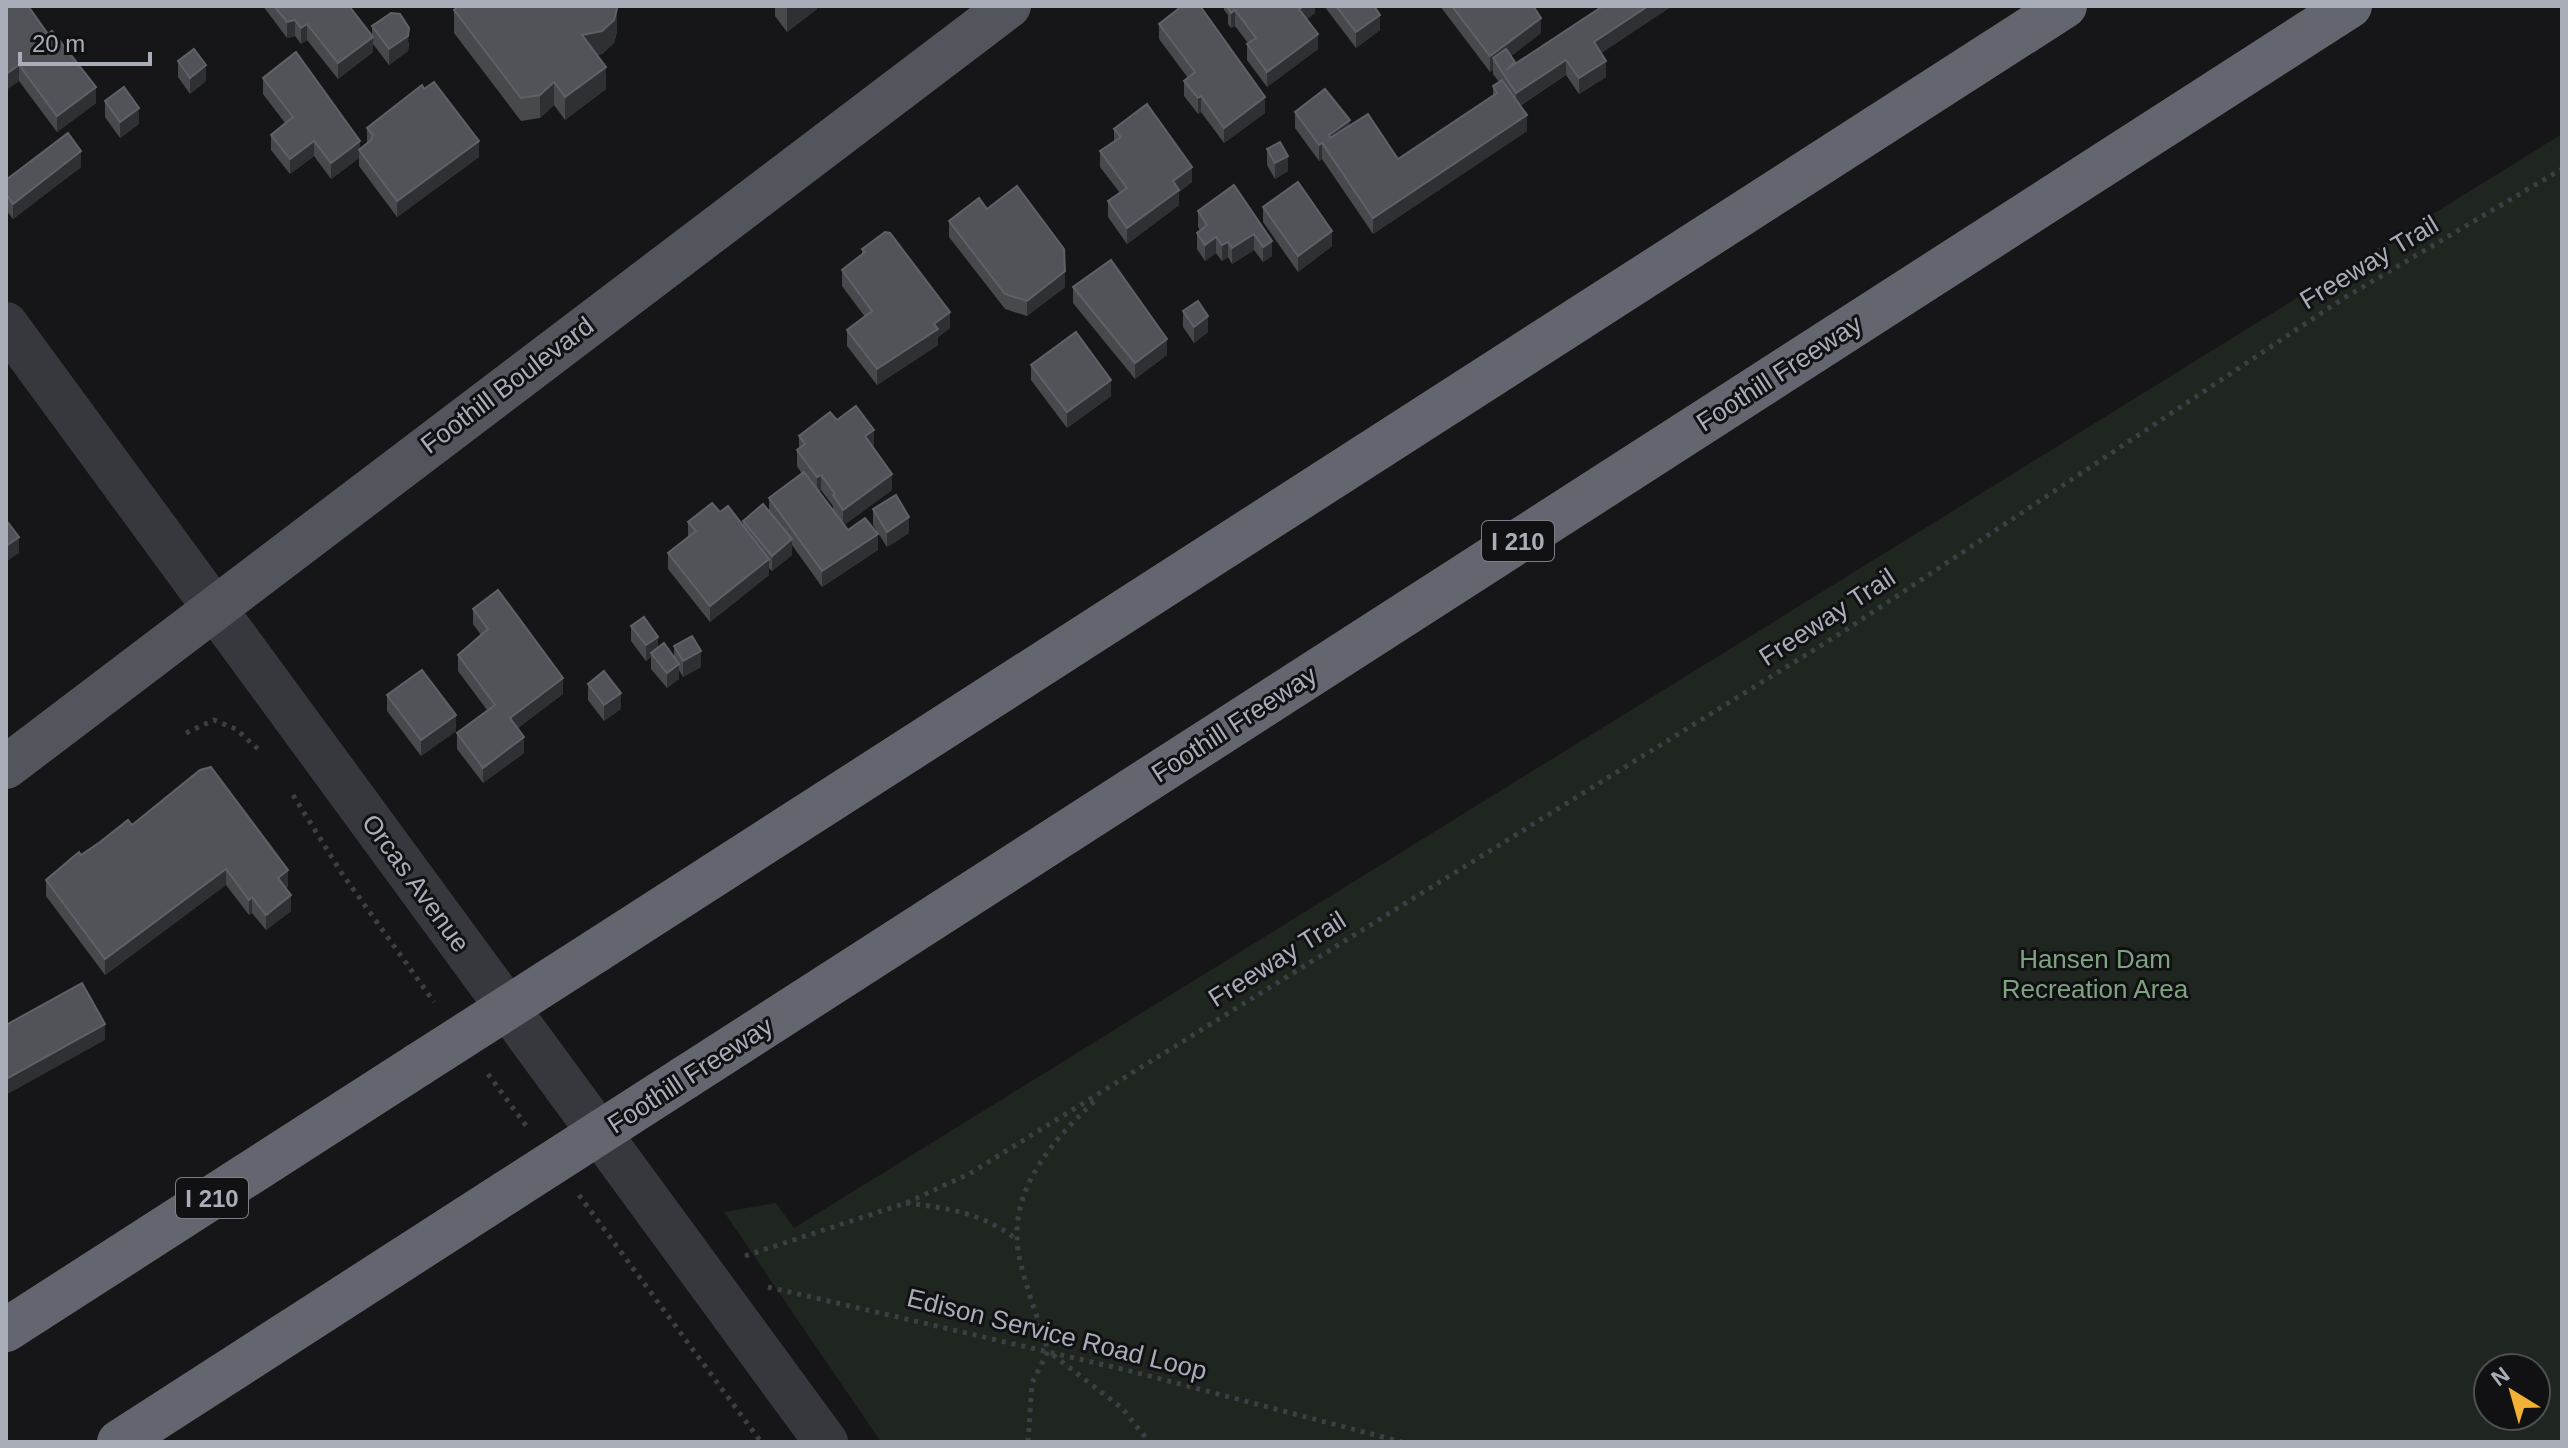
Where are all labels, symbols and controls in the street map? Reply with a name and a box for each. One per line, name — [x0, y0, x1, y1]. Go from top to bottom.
scale bar — [20, 16, 150, 66]
text: 20 m — [32, 30, 85, 57]
street label: Freeway Trail — [2294, 209, 2444, 315]
street label: Foothill Freeway — [1691, 308, 1867, 438]
street label: Foothill Boulevard — [415, 310, 599, 460]
road number: I 210 — [1482, 521, 1554, 561]
street label: Freeway Trail — [1753, 562, 1901, 672]
street label: Foothill Freeway — [1146, 659, 1322, 789]
street label: Orcas Avenue — [356, 808, 476, 958]
street label: Freeway Trail — [1203, 905, 1351, 1013]
park label: Hansen Dam Recreation Area — [2002, 944, 2189, 1004]
street label: Foothill Freeway — [602, 1010, 778, 1140]
road number: I 210 — [176, 1178, 248, 1218]
street label: Edison Service Road Loop — [904, 1282, 1210, 1386]
north arrow — [2472, 1352, 2552, 1432]
text: N — [2486, 1362, 2514, 1391]

